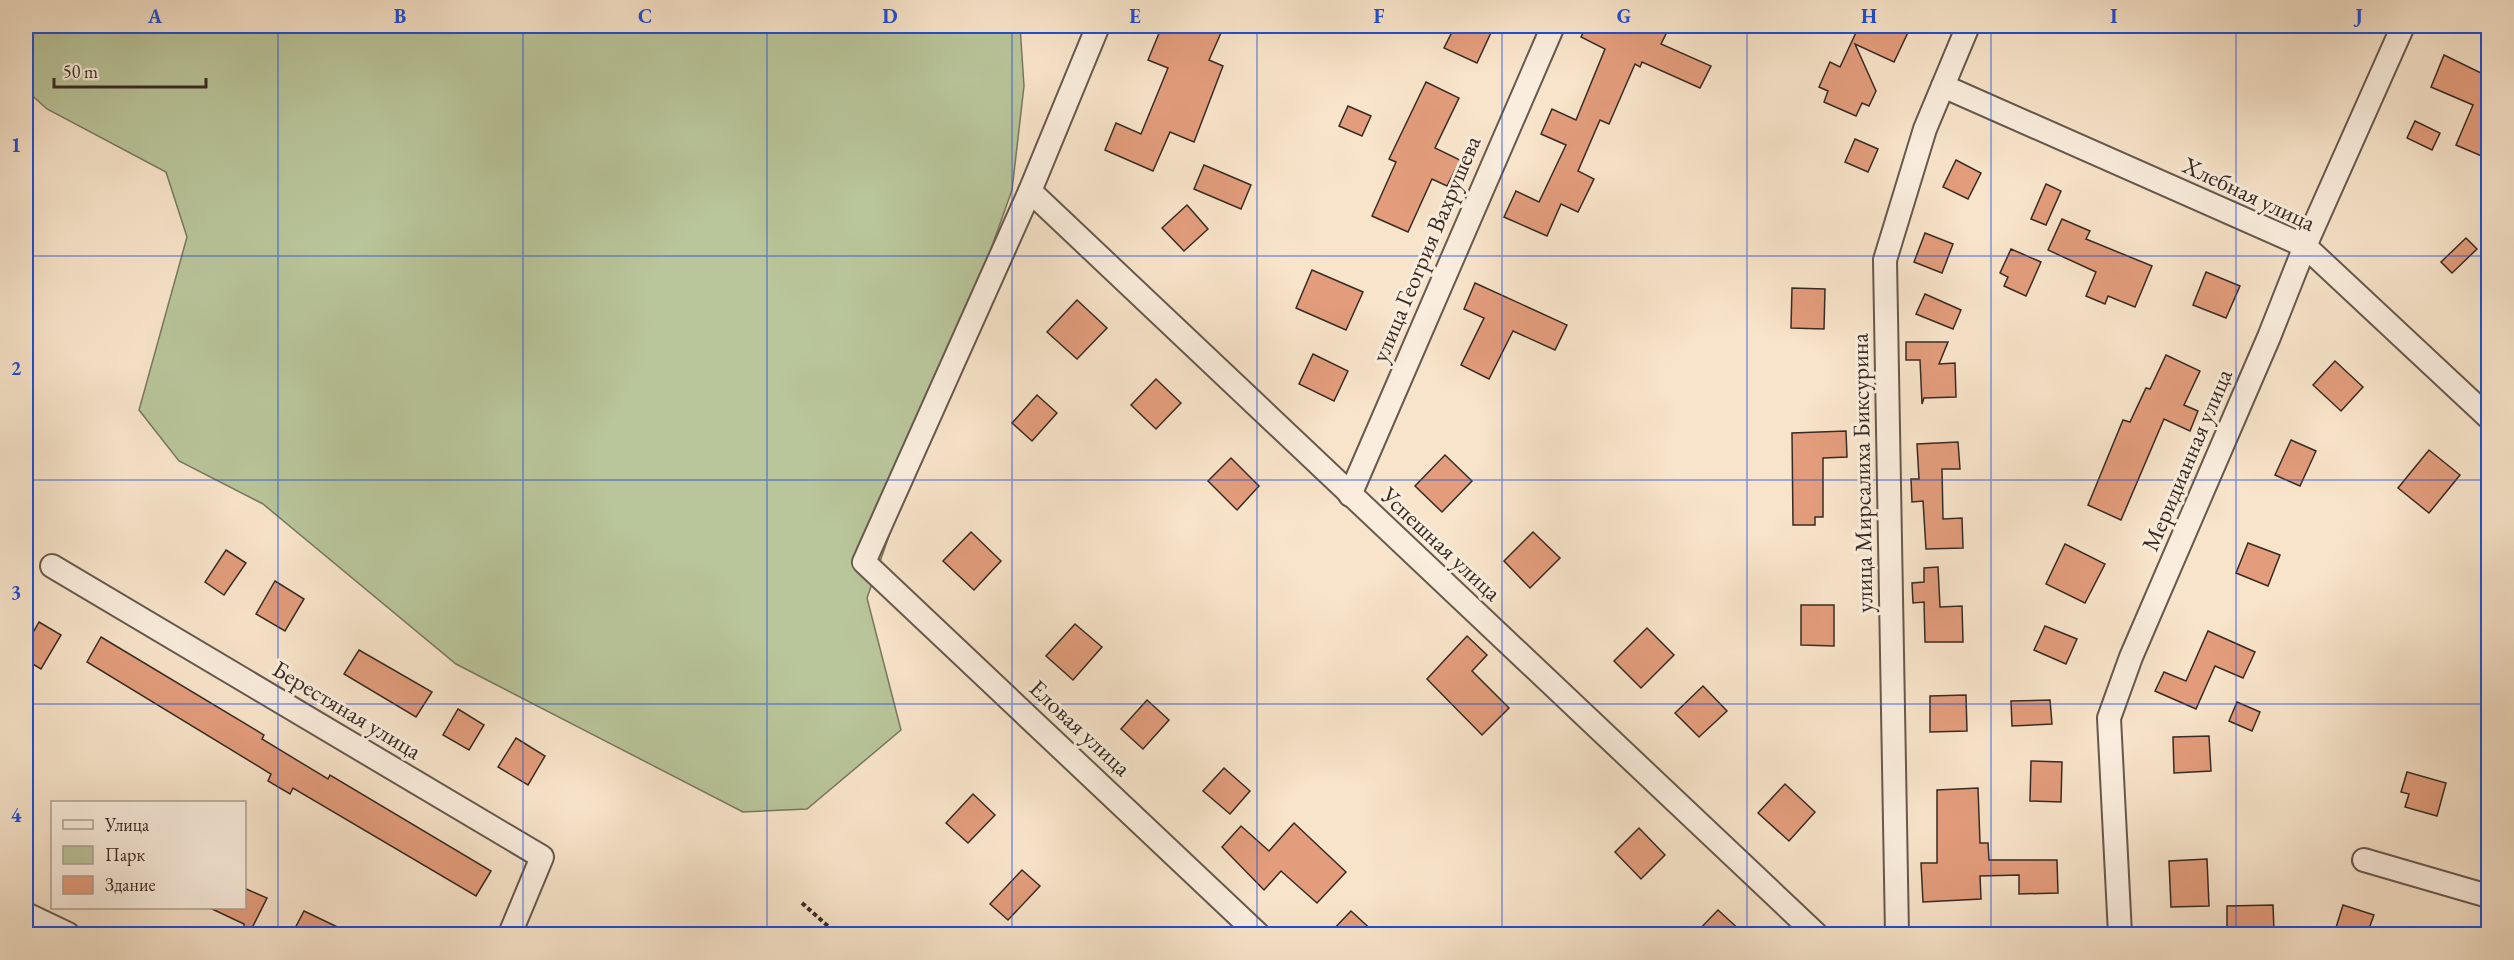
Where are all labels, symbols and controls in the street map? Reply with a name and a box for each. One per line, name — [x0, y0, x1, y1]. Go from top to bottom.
text: A — [147, 3, 163, 29]
text: B — [394, 3, 406, 29]
text: C — [638, 3, 652, 29]
text: D — [882, 3, 898, 29]
text: E — [1129, 3, 1141, 29]
text: F — [1374, 3, 1385, 29]
text: G — [1617, 3, 1631, 29]
text: H — [1861, 3, 1877, 29]
text: I — [2110, 3, 2118, 29]
text: J — [2353, 3, 2363, 29]
scale bar — [54, 51, 206, 89]
text: 50 m — [63, 60, 98, 83]
street label: улица Геогрия Вахрушева — [1364, 130, 1488, 367]
text: 1 — [11, 132, 21, 158]
street label: Хлебная улица — [2177, 149, 2321, 238]
street label: улица Мирсалиха Биксурина — [1844, 332, 1879, 613]
text: 2 — [11, 355, 22, 381]
street label: Меридианная улица — [2134, 364, 2239, 556]
street label: Успешная улица — [1374, 479, 1509, 608]
text: 3 — [11, 579, 21, 605]
street label: Берестяная улица — [267, 653, 428, 766]
street label: Еловая улица — [1023, 673, 1138, 783]
legend — [51, 801, 246, 909]
text: 4 — [11, 802, 22, 828]
text: Улица — [104, 813, 150, 836]
text: Парк — [105, 843, 145, 866]
text: Здание — [105, 873, 155, 896]

